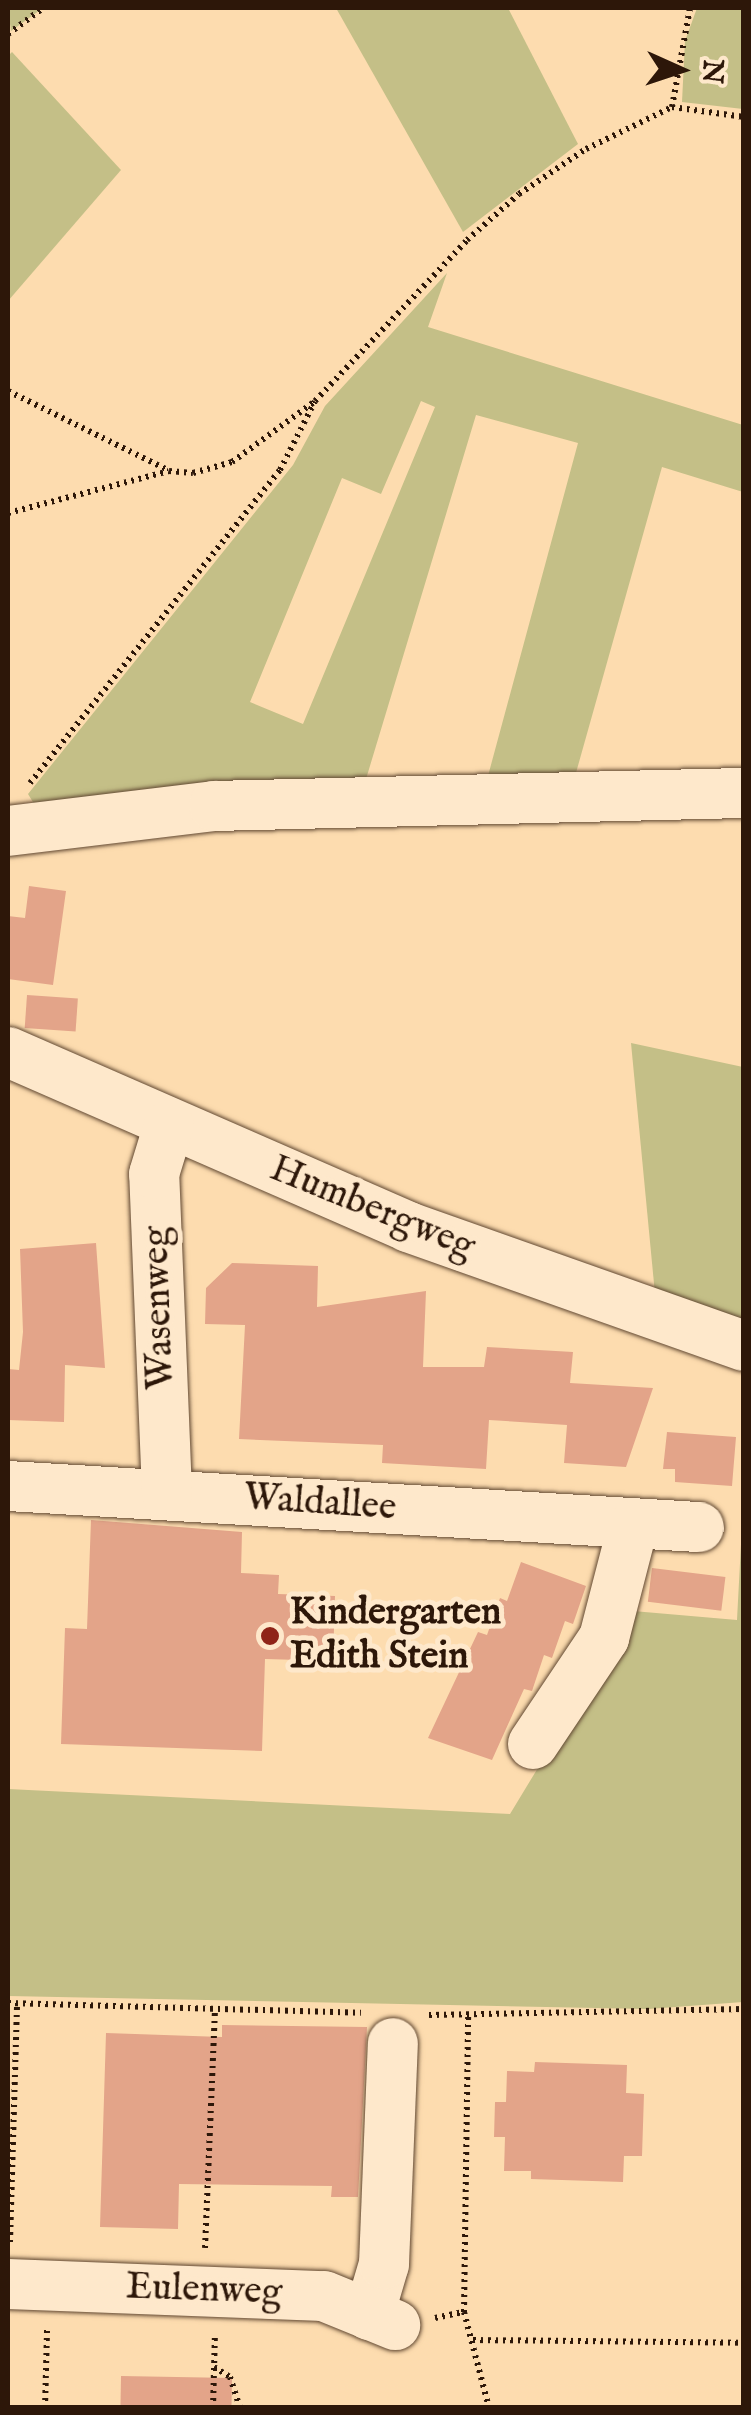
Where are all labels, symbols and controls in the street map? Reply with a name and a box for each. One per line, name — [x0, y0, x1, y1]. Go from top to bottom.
north arrow — [631, 20, 731, 120]
text: N — [693, 59, 730, 85]
street label: Humbergweg — [263, 1147, 481, 1271]
street label: Wasenweg — [134, 1225, 186, 1391]
street label: Waldallee — [242, 1476, 398, 1532]
place label: Kindergarten Edith Stein — [290, 1591, 501, 1680]
marker: Kindergarten Edith Stein — [259, 1625, 281, 1647]
street label: Eulenweg — [125, 2265, 283, 2317]

